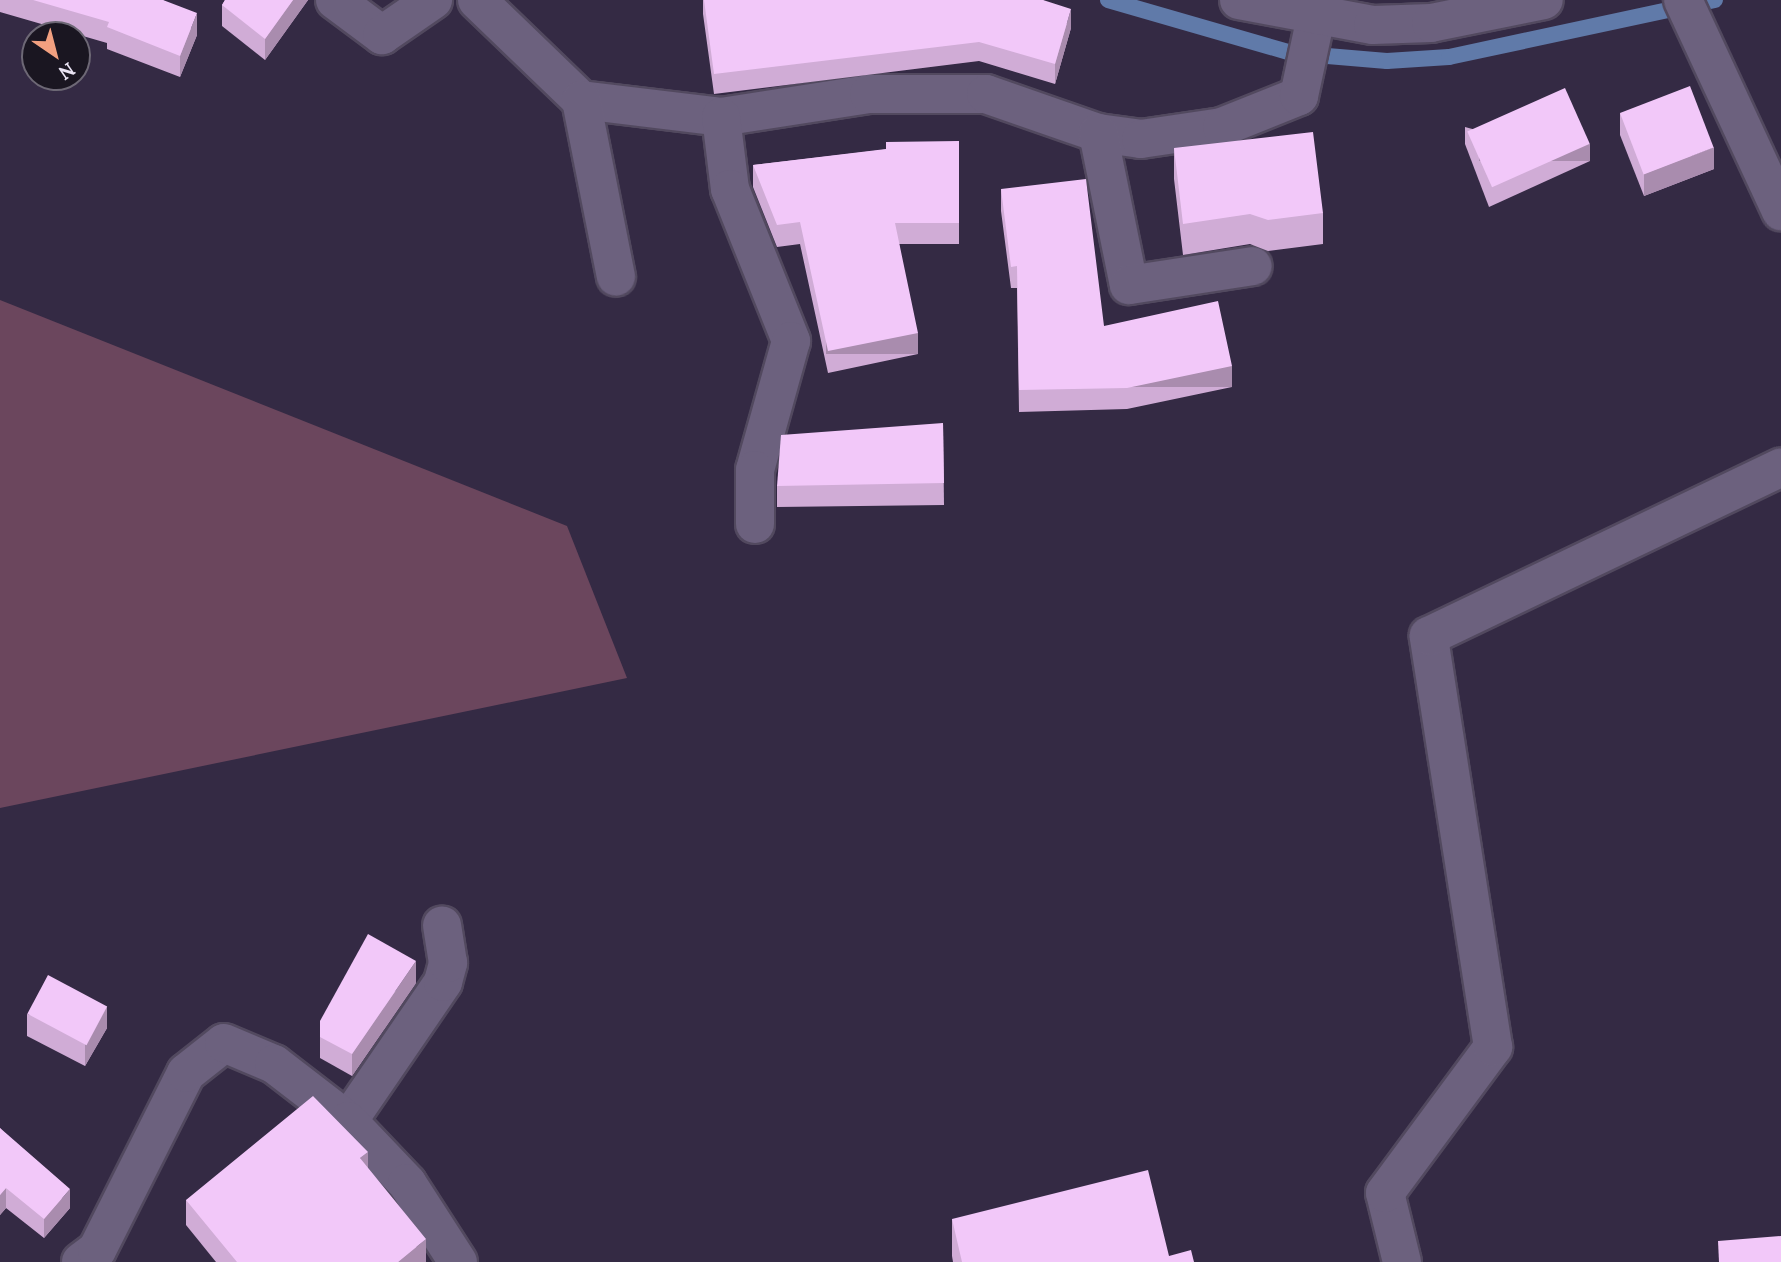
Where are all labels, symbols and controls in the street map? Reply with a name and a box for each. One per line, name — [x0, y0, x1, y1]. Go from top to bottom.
north arrow — [21, 21, 91, 91]
text: N — [54, 58, 80, 86]

